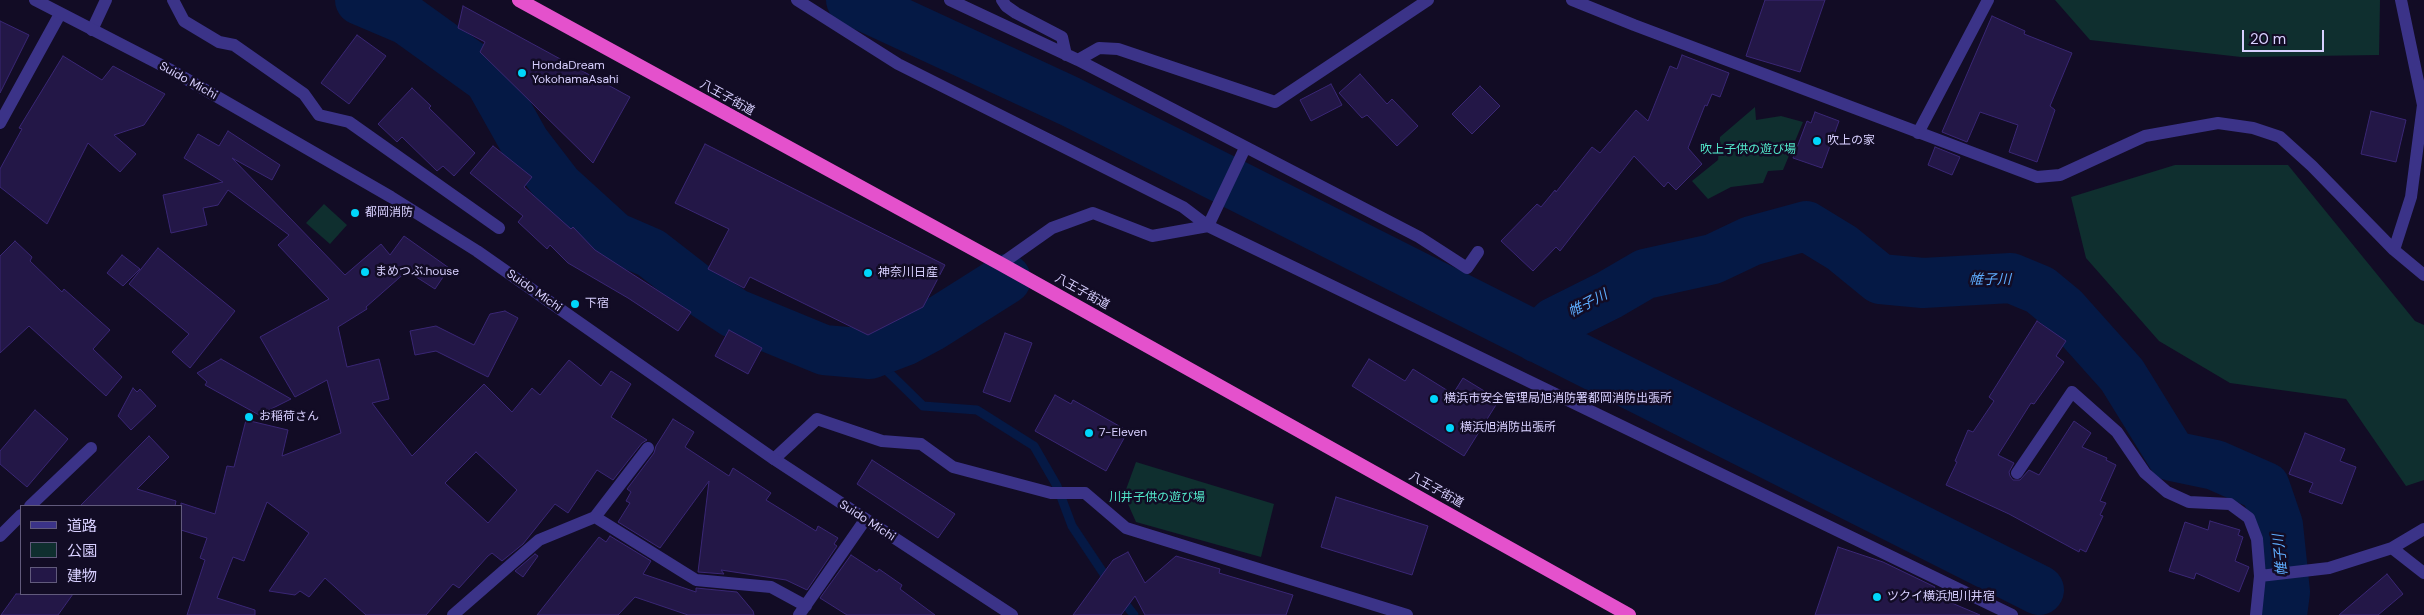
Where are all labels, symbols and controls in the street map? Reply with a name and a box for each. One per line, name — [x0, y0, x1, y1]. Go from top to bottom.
scale bar — [2244, 20, 2326, 52]
text: 20 m — [2250, 29, 2286, 49]
street label: Suido Michi — [156, 59, 220, 103]
place label: HondaDream YokohamaAsahi — [532, 59, 619, 87]
marker: HondaDream YokohamaAsahi — [516, 67, 528, 79]
street label: 八王子街道 — [697, 77, 757, 119]
place label: 吹上の家 — [1827, 134, 1875, 148]
marker: 吹上の家 — [1811, 135, 1823, 147]
park label: 吹上子供の遊び場 — [1700, 143, 1796, 157]
place label: 都岡消防 — [365, 206, 413, 220]
marker: 都岡消防 — [349, 207, 361, 219]
place label: まめつぶ.house — [375, 265, 459, 279]
marker: まめつぶ.house — [359, 266, 371, 278]
place label: 神奈川日産 — [878, 266, 938, 280]
street label: Suido Michi — [504, 267, 564, 315]
marker: 神奈川日産 — [862, 267, 874, 279]
street label: 八王子街道 — [1052, 271, 1112, 313]
water label: 帷子川 — [1969, 272, 2011, 288]
water label: 帷子川 — [1566, 287, 1610, 321]
place label: 下宿 — [585, 297, 609, 311]
marker: 下宿 — [569, 298, 581, 310]
place label: 横浜市安全管理局旭消防署都岡消防出張所 — [1444, 392, 1672, 406]
marker: 横浜市安全管理局旭消防署都岡消防出張所 — [1428, 393, 1440, 405]
place label: お稲荷さん — [259, 410, 319, 424]
marker: お稲荷さん — [243, 411, 255, 423]
place label: 横浜旭消防出張所 — [1460, 421, 1556, 435]
marker: 横浜旭消防出張所 — [1444, 422, 1456, 434]
place label: 7-Eleven — [1099, 426, 1147, 440]
marker: 7-Eleven — [1083, 427, 1095, 439]
street label: 八王子街道 — [1406, 469, 1466, 511]
park label: 川井子供の遊び場 — [1109, 491, 1205, 505]
street label: Suido Michi — [836, 497, 898, 545]
legend — [20, 505, 182, 595]
text: 道路 — [67, 516, 97, 536]
water label: 帷子川 — [2270, 533, 2292, 577]
text: 公園 — [67, 541, 97, 561]
text: 建物 — [67, 566, 97, 586]
place label: ツクイ横浜旭川井宿 — [1887, 590, 1995, 604]
marker: ツクイ横浜旭川井宿 — [1871, 591, 1883, 603]

